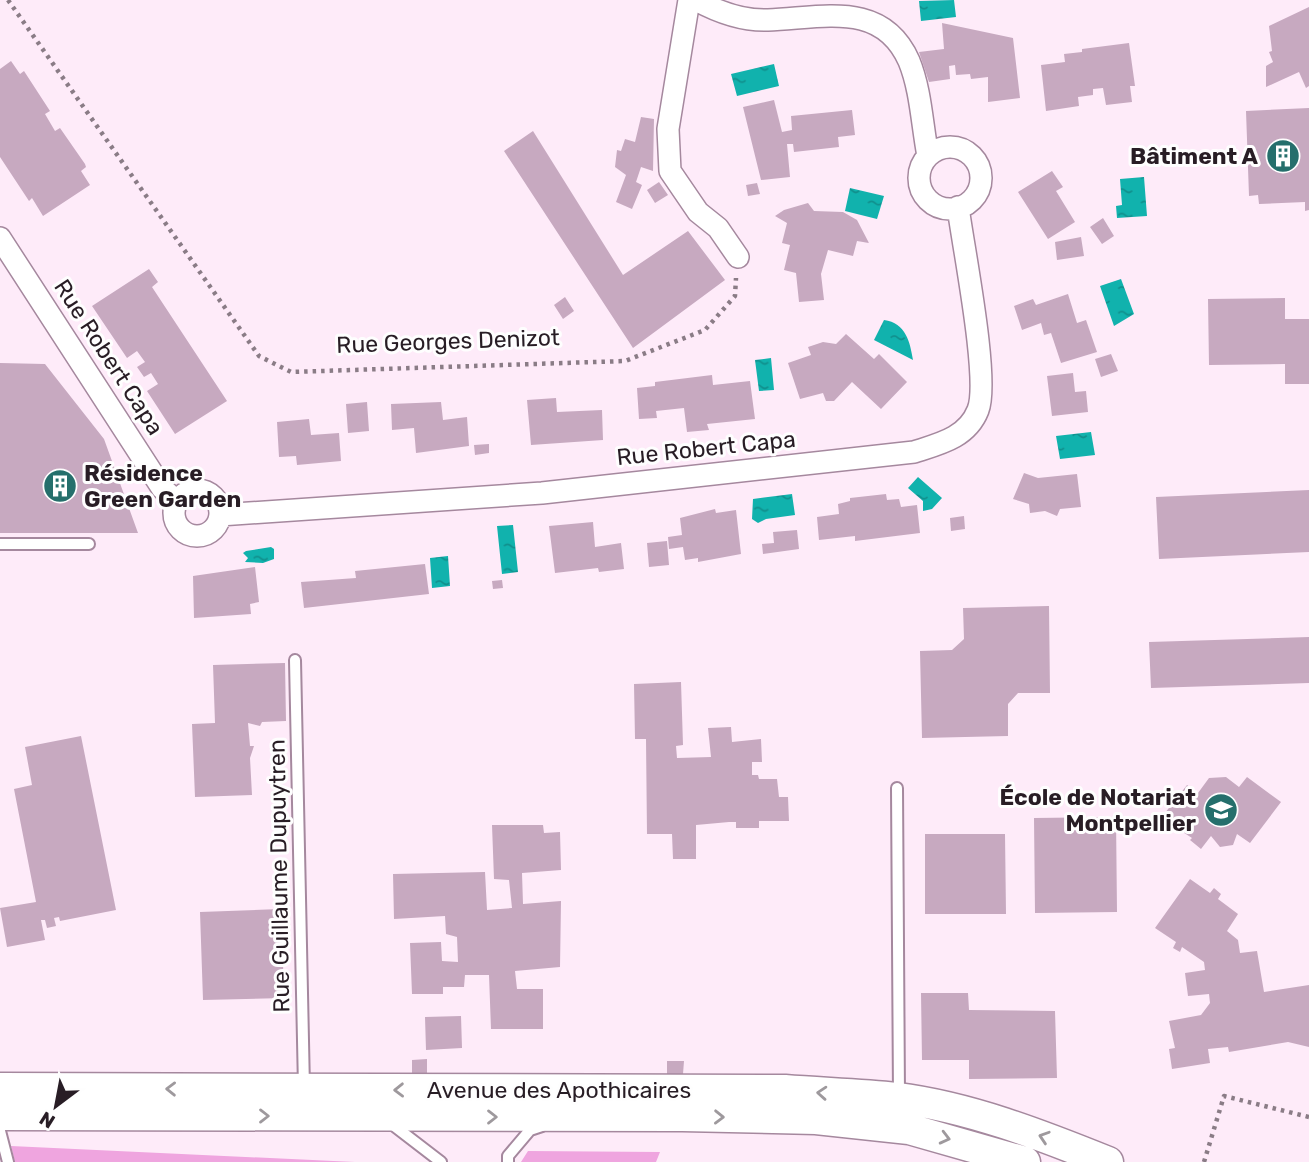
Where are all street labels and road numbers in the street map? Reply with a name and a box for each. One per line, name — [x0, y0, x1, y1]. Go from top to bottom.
street label: Rue Robert Capa — [48, 274, 170, 440]
street label: Rue Georges Denizot — [336, 323, 560, 359]
street label: Rue Robert Capa — [615, 425, 797, 471]
street label: Rue Guillaume Dupuytren — [263, 739, 295, 1013]
street label: Avenue des Apothicaires — [427, 1076, 691, 1104]

